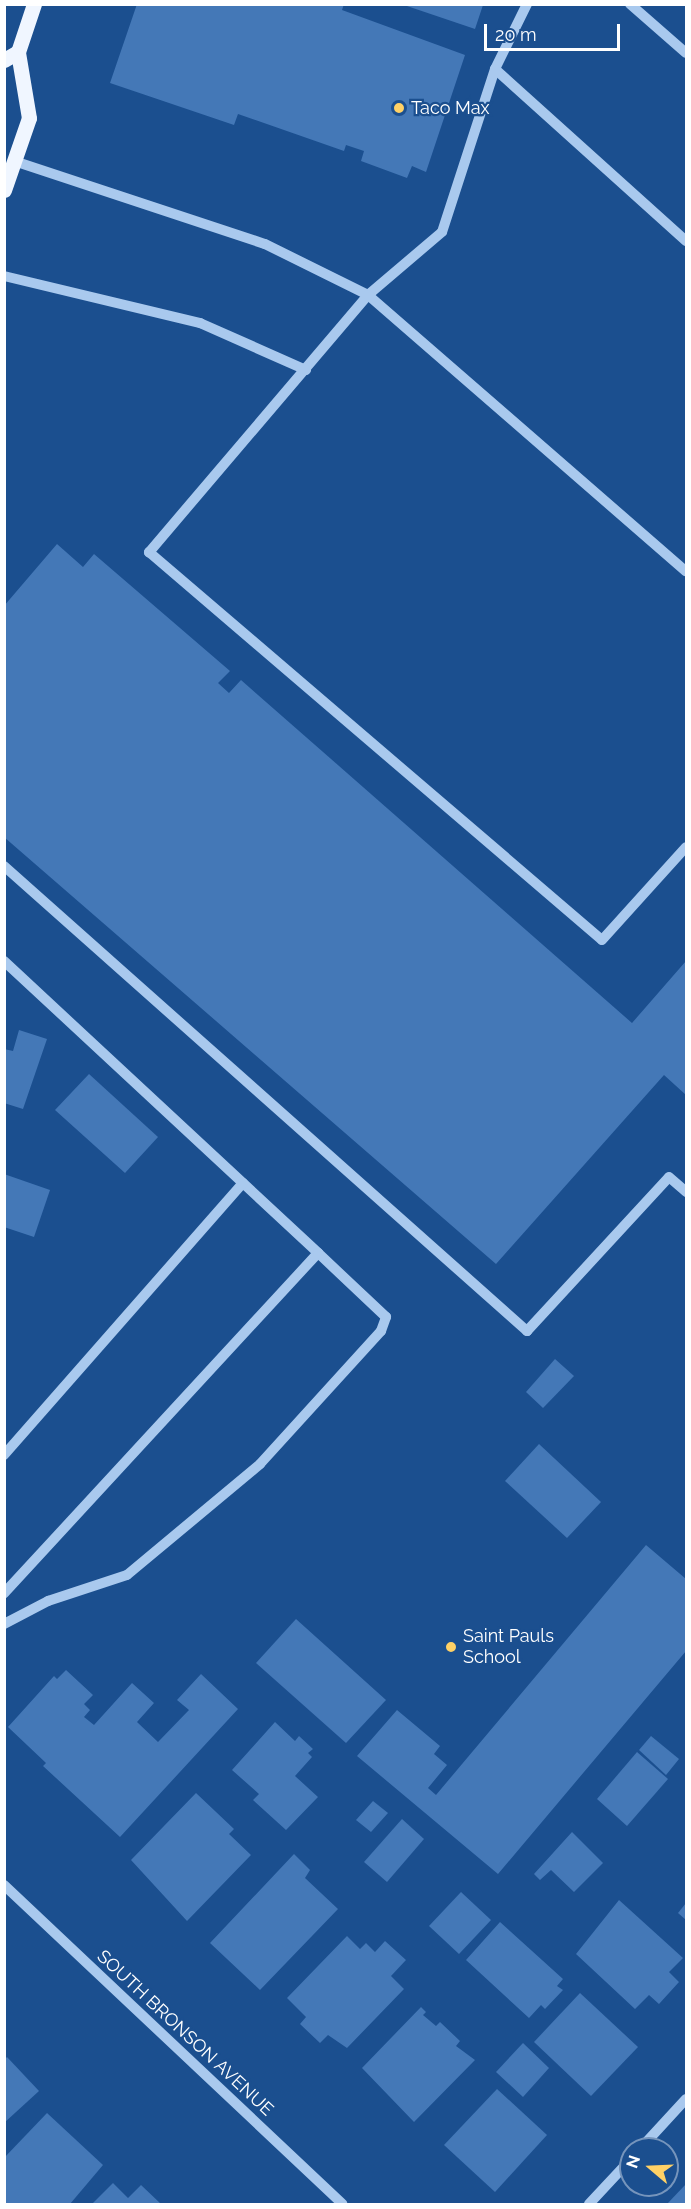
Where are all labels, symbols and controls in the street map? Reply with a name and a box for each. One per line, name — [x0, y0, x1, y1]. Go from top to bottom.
scale bar — [487, 12, 624, 50]
text: 20 m — [495, 24, 537, 45]
place label: Taco Max — [411, 97, 490, 119]
marker: Taco Max — [392, 101, 406, 115]
place label: Saint Pauls School — [463, 1626, 554, 1668]
marker: Saint Pauls School — [444, 1640, 458, 1654]
street label: SOUTH BRONSON AVENUE — [92, 1945, 278, 2121]
north arrow — [619, 2137, 679, 2197]
text: N — [622, 2153, 644, 2170]

